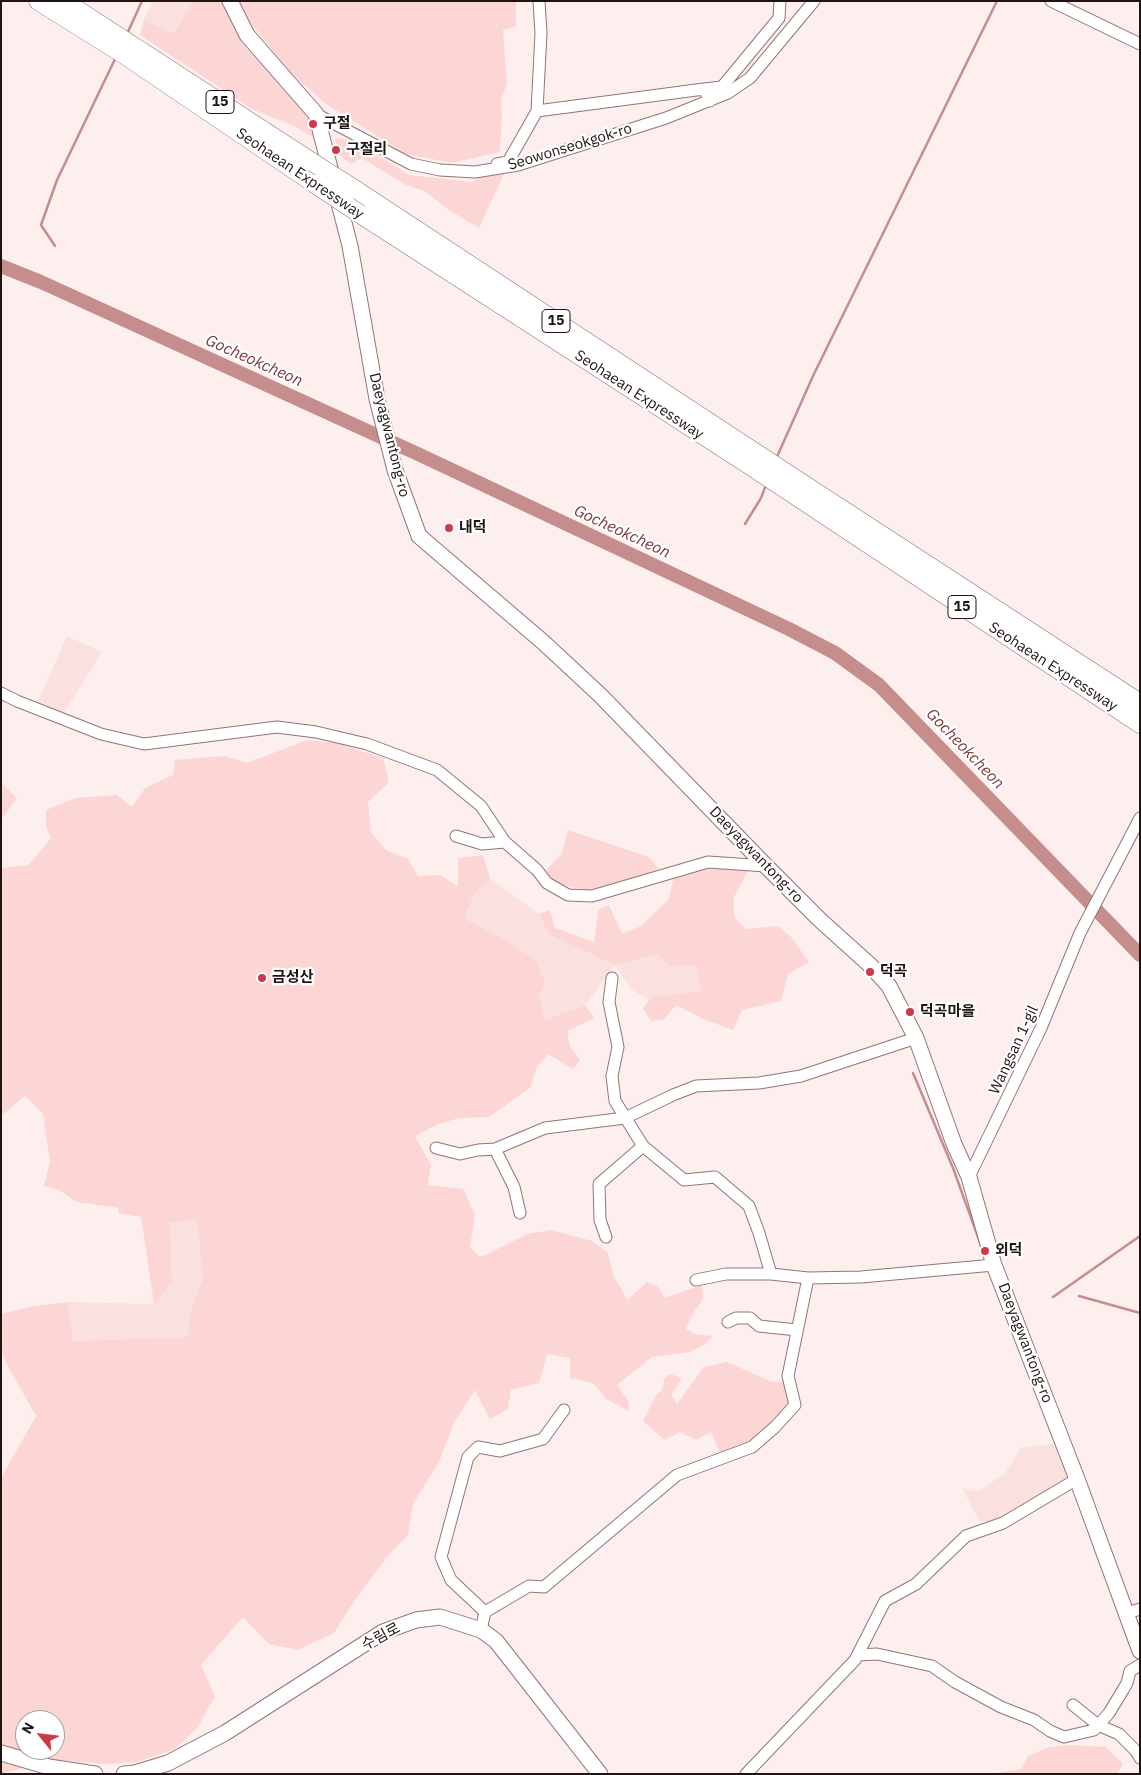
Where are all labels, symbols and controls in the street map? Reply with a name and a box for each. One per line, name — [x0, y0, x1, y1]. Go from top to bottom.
road number: 15 — [206, 90, 234, 114]
place label: 구절 — [323, 115, 351, 133]
marker: 구절 — [307, 118, 319, 130]
street label: Seowonseokgok-ro — [506, 120, 634, 174]
street label: Seohaean Expressway — [233, 125, 367, 223]
place label: 구절리 — [346, 141, 387, 159]
marker: 구절리 — [330, 144, 342, 156]
road number: 15 — [542, 310, 570, 332]
water label: Gocheokcheon — [203, 331, 305, 391]
street label: Seohaean Expressway — [571, 347, 707, 443]
street label: Daeyagwantong-ro — [365, 371, 413, 499]
water label: Gocheokcheon — [571, 501, 673, 563]
place label: 내덕 — [459, 519, 487, 537]
marker: 내덕 — [443, 522, 455, 534]
road number: 15 — [948, 596, 976, 618]
street label: Seohaean Expressway — [985, 619, 1121, 715]
water label: Gocheokcheon — [922, 705, 1008, 793]
street label: Daeyagwantong-ro — [705, 803, 807, 907]
place label: 덕곡 — [880, 963, 908, 981]
marker: 덕곡 — [864, 966, 876, 978]
place label: 금성산 — [272, 969, 313, 987]
marker: 금성산 — [256, 972, 268, 984]
place label: 덕곡마을 — [920, 1003, 975, 1021]
street label: Wangsan 1-gil — [986, 1003, 1042, 1097]
marker: 덕곡마을 — [904, 1006, 916, 1018]
place label: 외덕 — [995, 1242, 1023, 1260]
marker: 외덕 — [979, 1245, 991, 1257]
street label: Daeyagwantong-ro — [994, 1280, 1056, 1406]
street label: 수림로 — [358, 1619, 404, 1655]
north arrow — [15, 1710, 65, 1760]
text: N — [17, 1719, 38, 1737]

